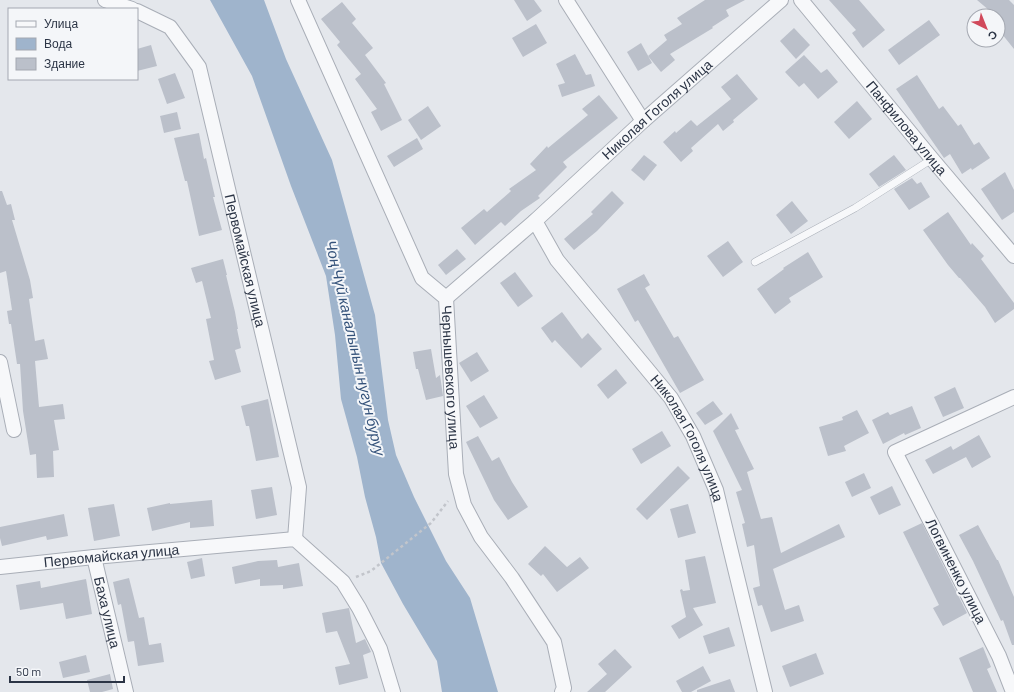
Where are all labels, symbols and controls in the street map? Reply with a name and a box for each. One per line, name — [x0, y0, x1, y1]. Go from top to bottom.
legend — [8, 8, 138, 80]
north arrow — [966, 8, 1006, 48]
text: Улица — [44, 16, 78, 31]
text: С — [986, 28, 1001, 43]
text: Вода — [44, 36, 72, 51]
street label: Николая Гоголя улица — [598, 55, 715, 163]
text: Здание — [44, 56, 85, 71]
street label: Панфилова улица — [863, 77, 951, 179]
street label: Первомайская улица — [222, 192, 270, 329]
water label: Чоң Чүй каналынын нугун буруу — [322, 238, 390, 459]
street label: Чернышевского улица — [438, 305, 464, 450]
street label: Николая Гоголя улица — [647, 371, 728, 503]
street label: Логвиненко улица — [923, 515, 990, 626]
street label: Первомайская улица — [43, 540, 180, 570]
street label: Баха улица — [91, 575, 124, 650]
scale bar — [10, 658, 124, 684]
text: 50 m — [16, 664, 41, 678]

